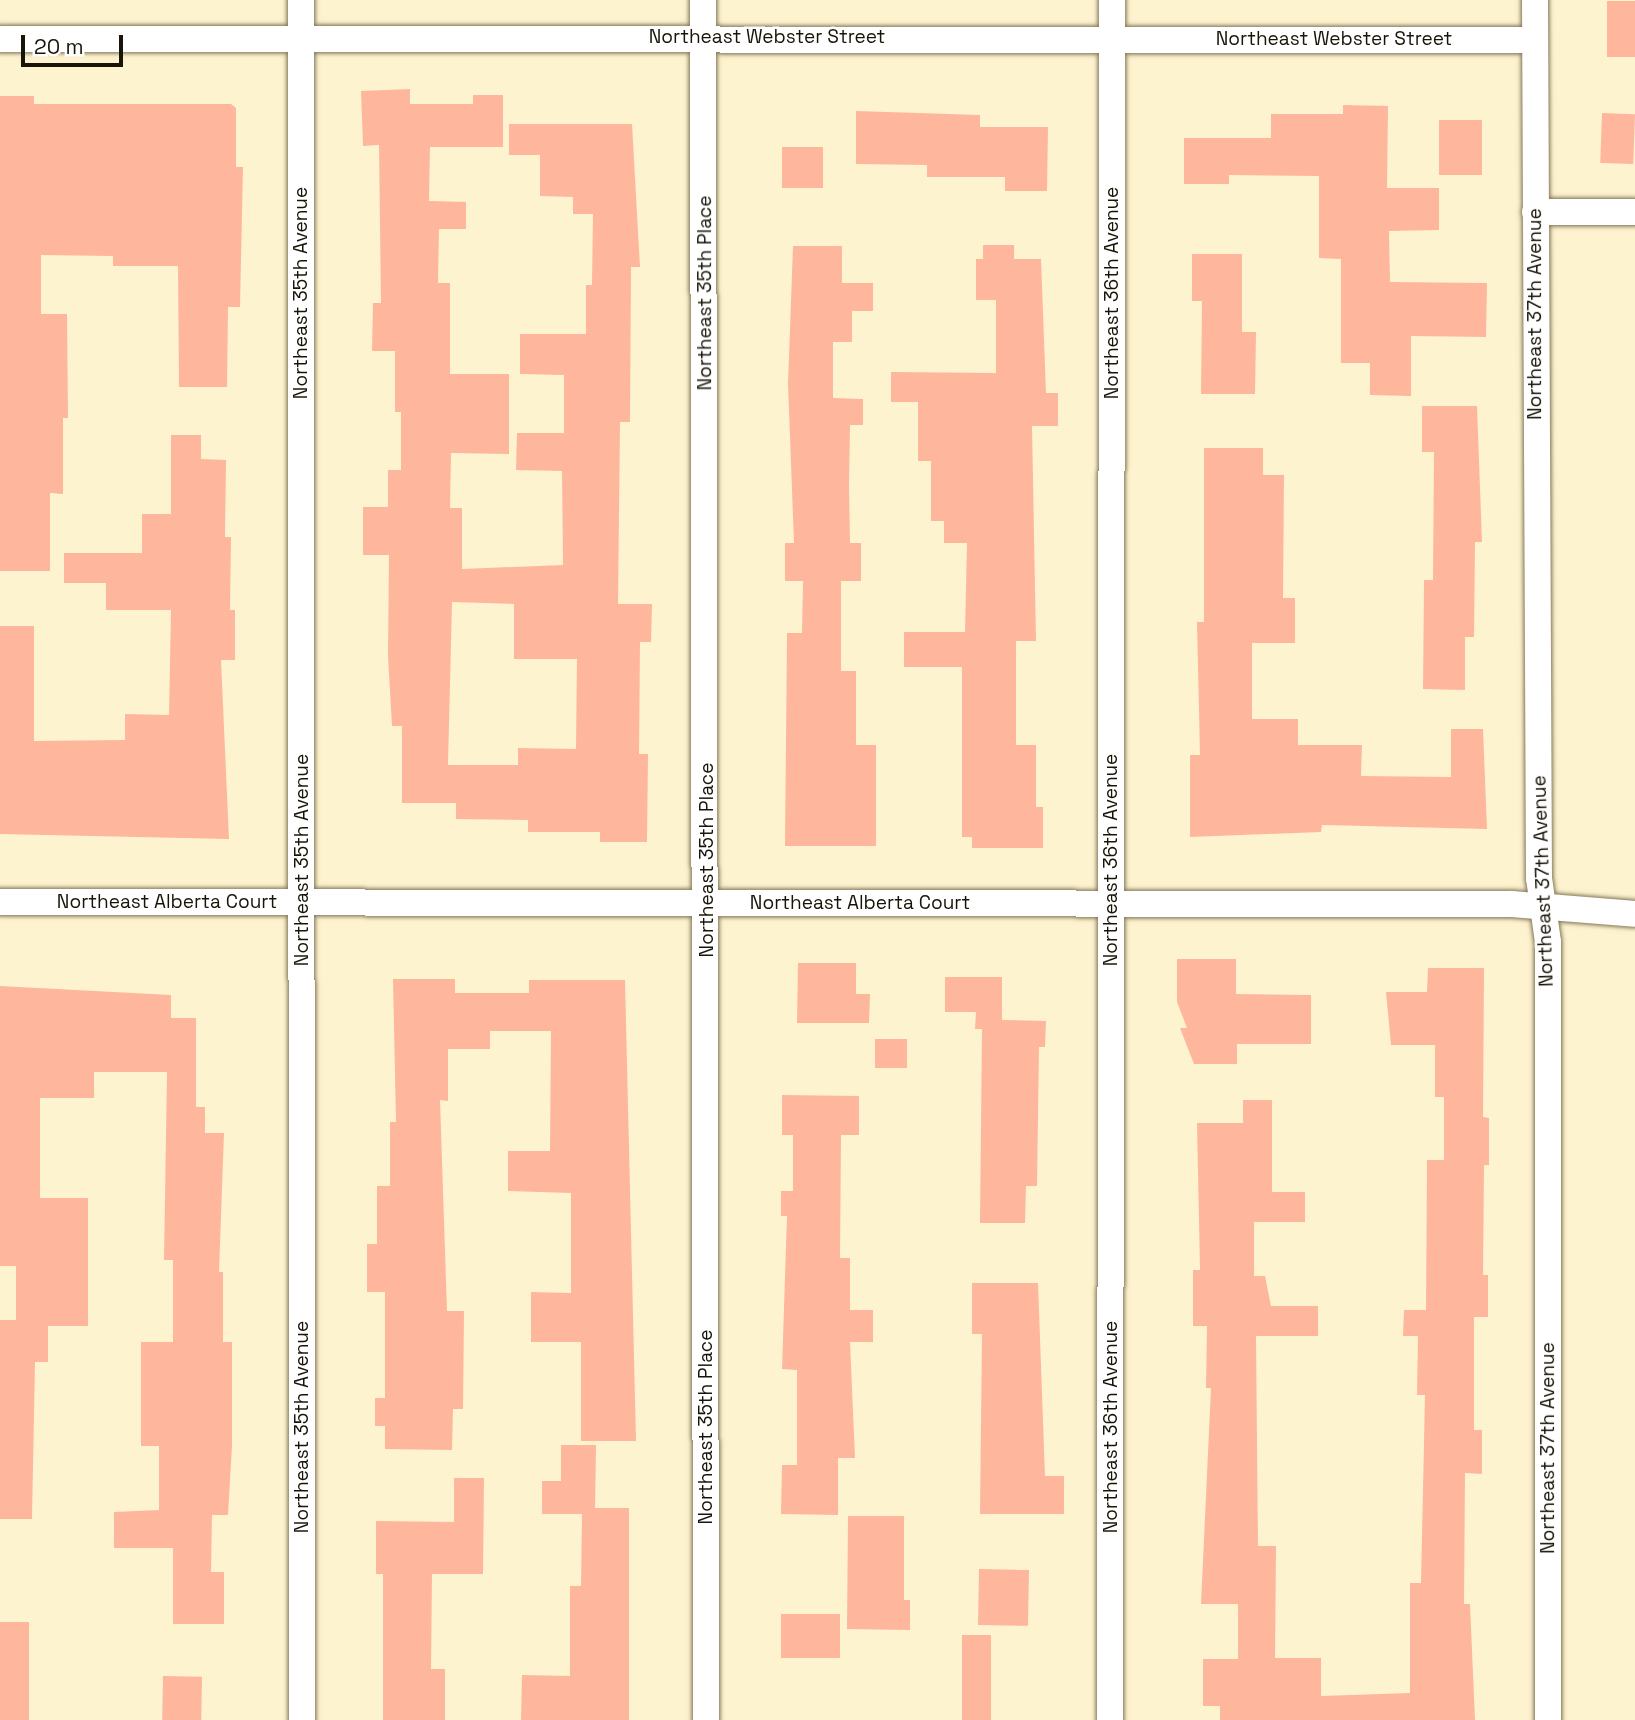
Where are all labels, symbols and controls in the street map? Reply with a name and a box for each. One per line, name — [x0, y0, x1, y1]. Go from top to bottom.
scale bar — [24, 21, 126, 65]
street label: Northeast Webster Street — [649, 26, 885, 48]
street label: Northeast Webster Street — [1216, 28, 1452, 50]
text: 20 m — [34, 33, 84, 60]
street label: Northeast 35th Avenue — [290, 187, 312, 399]
street label: Northeast 36th Avenue — [1101, 187, 1123, 399]
street label: Northeast 35th Place — [694, 196, 716, 390]
street label: Northeast 37th Avenue — [1524, 208, 1546, 420]
street label: Northeast 35th Avenue — [291, 754, 313, 966]
street label: Northeast 36th Avenue — [1100, 754, 1122, 966]
street label: Northeast 35th Place — [696, 763, 718, 957]
street label: Northeast 37th Avenue — [1528, 775, 1558, 987]
street label: Northeast Alberta Court — [57, 891, 277, 913]
street label: Northeast Alberta Court — [750, 892, 970, 914]
street label: Northeast 35th Avenue — [291, 1321, 313, 1533]
street label: Northeast 36th Avenue — [1100, 1321, 1122, 1533]
street label: Northeast 35th Place — [695, 1330, 717, 1524]
street label: Northeast 37th Avenue — [1537, 1342, 1559, 1554]

